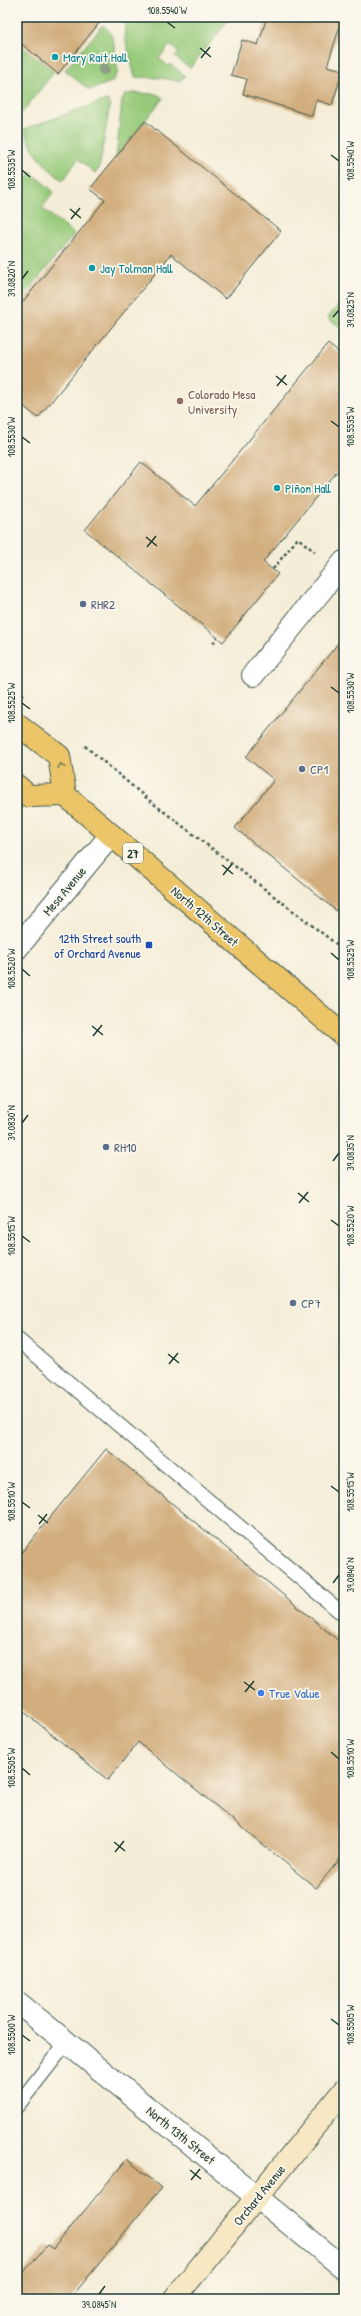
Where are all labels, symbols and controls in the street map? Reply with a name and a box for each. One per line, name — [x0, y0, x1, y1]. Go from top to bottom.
text: 108.5540°W — [147, 4, 188, 17]
place label: Mary Rait Hall — [63, 48, 128, 66]
marker: Mary Rait Hall — [50, 52, 60, 62]
text: 108.5540°W — [344, 140, 357, 181]
text: 108.5535°W — [5, 149, 18, 190]
place label: Jay Tolman Hall — [100, 259, 173, 277]
text: 39.0820°N — [5, 261, 18, 297]
marker: Jay Tolman Hall — [87, 263, 97, 273]
text: 39.0825°N — [344, 292, 357, 328]
place label: Colorado Mesa University — [188, 385, 255, 418]
marker: Colorado Mesa University — [175, 396, 185, 406]
text: 108.5535°W — [344, 406, 357, 447]
text: 108.5530°W — [5, 416, 18, 457]
place label: Piñon Hall — [285, 479, 331, 497]
marker: Piñon Hall — [272, 483, 282, 493]
place label: RHR2 — [91, 595, 115, 613]
marker: RHR2 — [78, 599, 88, 609]
text: 108.5530°W — [344, 672, 357, 713]
text: 108.5525°W — [5, 682, 18, 723]
place label: CP1 — [310, 760, 328, 778]
one-way arrow — [57, 763, 66, 770]
marker: CP1 — [297, 764, 307, 774]
road number: 27 — [123, 843, 143, 863]
street label: Mesa Avenue — [38, 863, 90, 919]
street label: North 12th Street — [167, 882, 243, 951]
place label: 12th Street south of Orchard Avenue — [54, 929, 142, 962]
text: 108.5525°W — [344, 939, 357, 980]
marker: 12th Street south of Orchard Avenue — [144, 940, 154, 950]
text: 108.5520°W — [5, 948, 18, 989]
text: 39.0830°N — [5, 1105, 18, 1141]
text: 39.0835°N — [344, 1135, 357, 1171]
place label: RH10 — [114, 1138, 137, 1156]
marker: RH10 — [101, 1142, 111, 1152]
text: 108.5520°W — [344, 1205, 357, 1246]
text: 108.5515°W — [5, 1215, 18, 1256]
place label: CP7 — [301, 1294, 321, 1312]
marker: CP7 — [288, 1298, 298, 1308]
text: 108.5515°W — [344, 1471, 357, 1512]
text: 108.5510°W — [5, 1481, 18, 1522]
text: 39.0840°N — [344, 1558, 357, 1592]
place label: True Value — [269, 1684, 320, 1702]
marker: True Value — [256, 1688, 266, 1698]
text: 108.5510°W — [344, 1738, 357, 1779]
text: 108.5505°W — [5, 1747, 18, 1788]
text: 108.5505°W — [344, 2004, 357, 2045]
text: 108.5500°W — [5, 2014, 18, 2055]
street label: North 13th Street — [143, 2102, 220, 2169]
street label: Orchard Avenue — [229, 2161, 289, 2229]
text: 39.0845°N — [82, 2298, 116, 2311]

